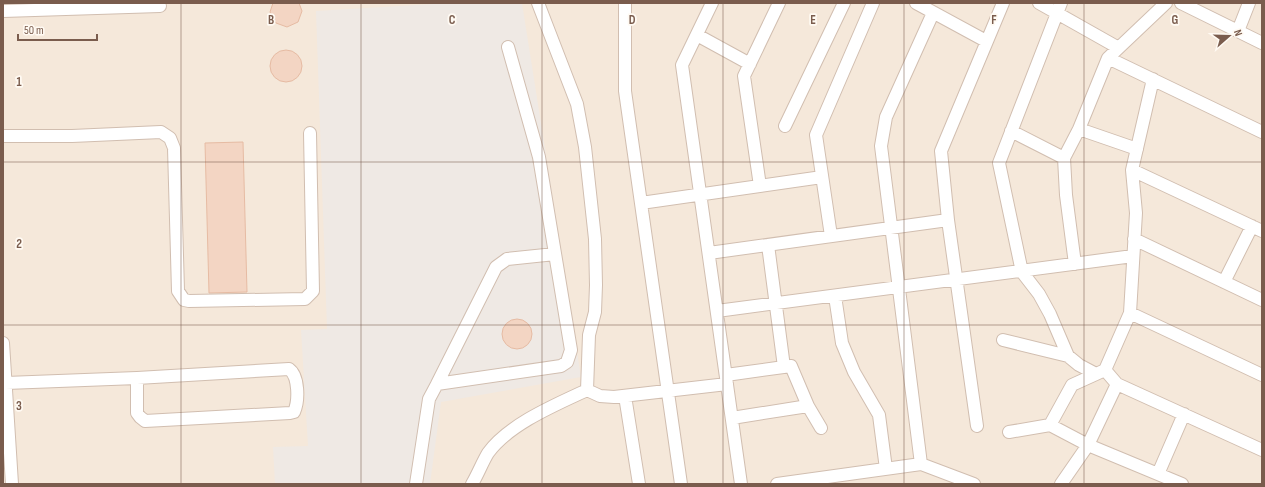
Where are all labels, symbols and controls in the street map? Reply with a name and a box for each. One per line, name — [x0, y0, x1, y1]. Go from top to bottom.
text: B — [268, 12, 274, 28]
text: C — [449, 12, 456, 28]
text: D — [629, 12, 636, 28]
text: E — [810, 12, 816, 28]
text: F — [991, 12, 997, 28]
text: G — [1172, 12, 1179, 28]
scale bar — [18, 16, 97, 42]
north arrow — [1209, 16, 1249, 56]
text: 50 m — [24, 23, 44, 38]
text: N — [1231, 28, 1245, 38]
text: 1 — [16, 74, 22, 90]
text: 2 — [16, 236, 22, 252]
text: 3 — [16, 398, 22, 414]

